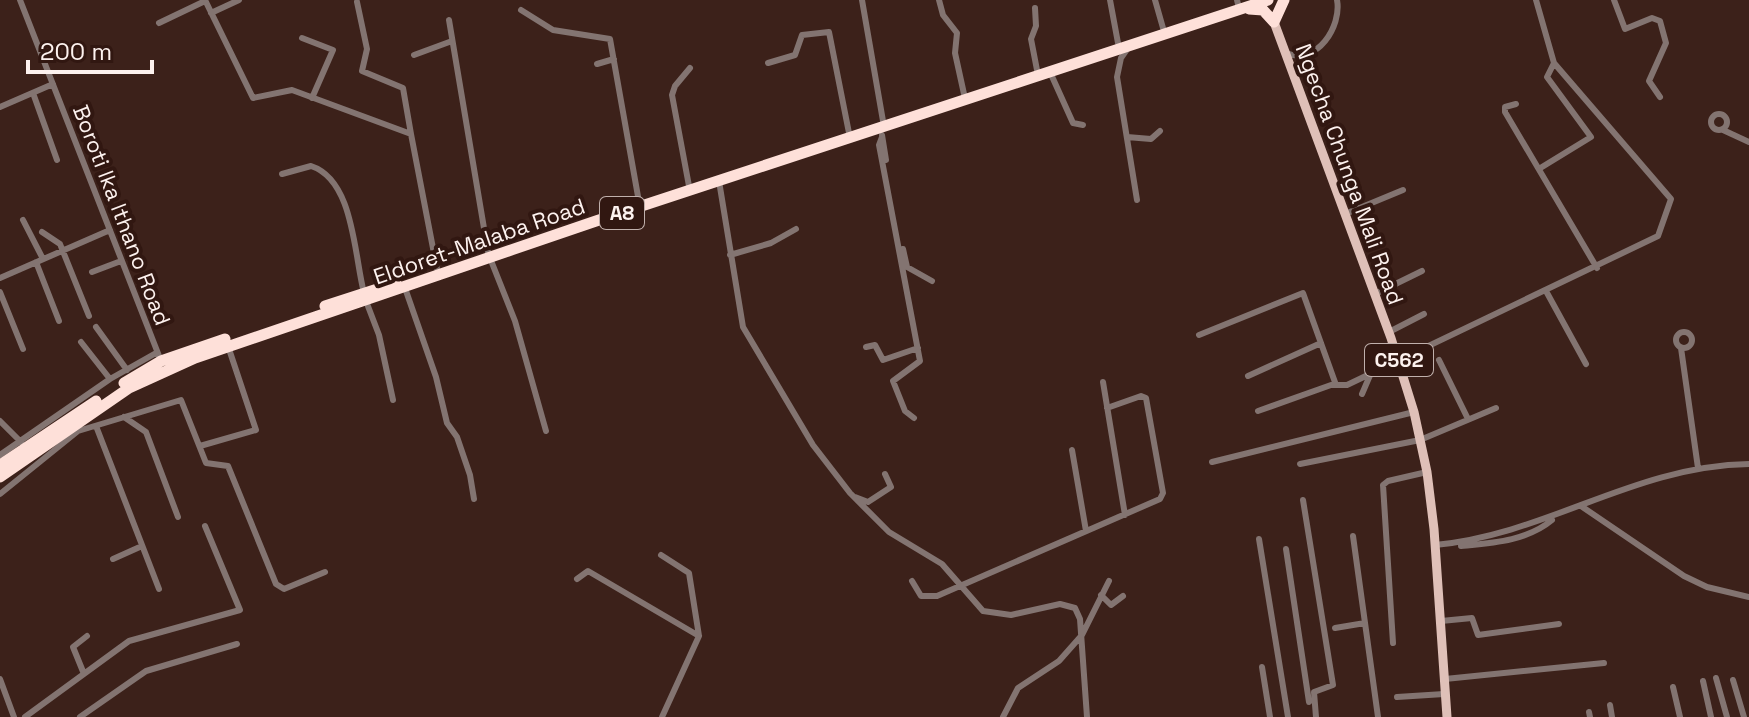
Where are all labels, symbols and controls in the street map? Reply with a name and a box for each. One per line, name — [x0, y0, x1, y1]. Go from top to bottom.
scale bar — [28, 24, 152, 74]
text: 200 m — [40, 36, 112, 67]
street label: Ngecha Chunga Mali Road — [1290, 40, 1410, 308]
street label: Boroti Ika Ithano Road — [67, 101, 177, 329]
street label: Eldoret-Malaba Road — [369, 192, 589, 290]
road number: A8 — [600, 197, 644, 229]
road number: C562 — [1365, 344, 1433, 376]

